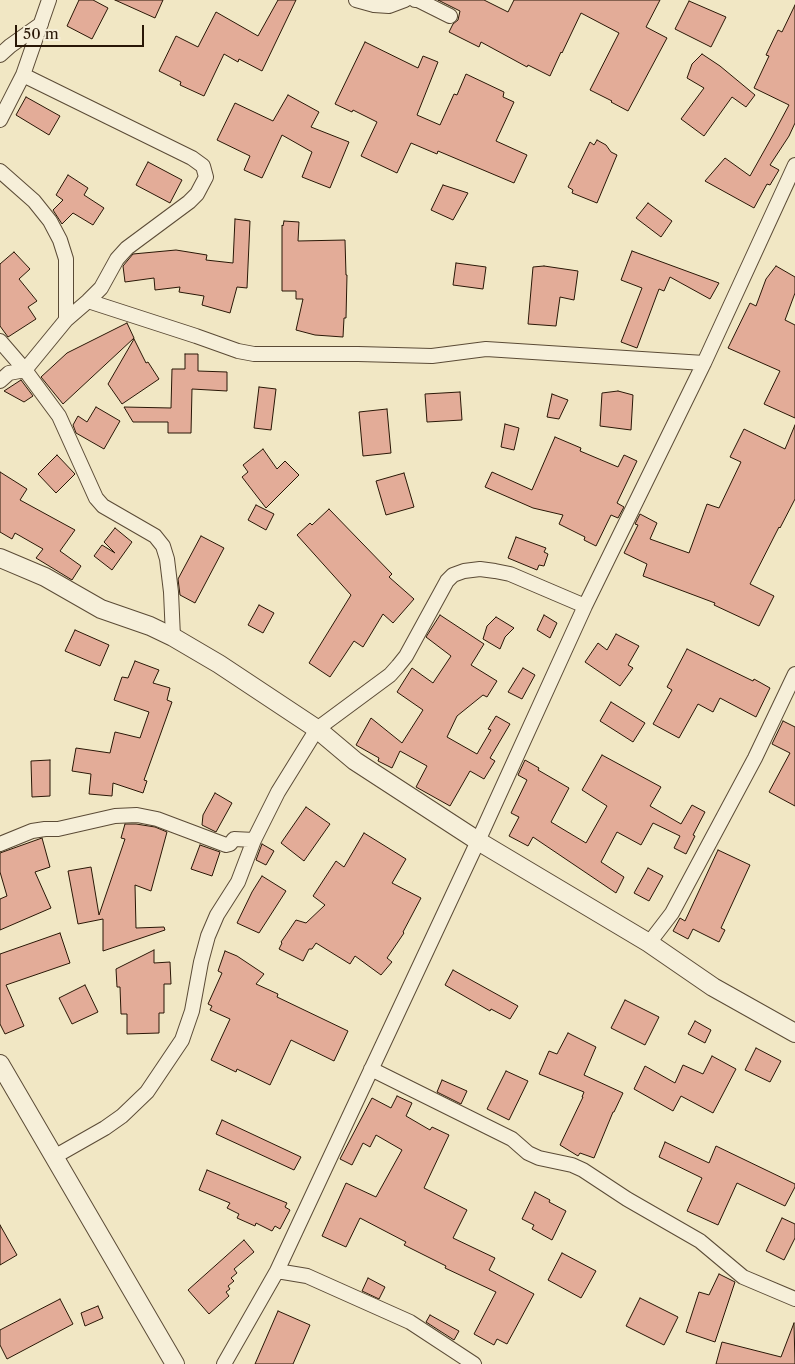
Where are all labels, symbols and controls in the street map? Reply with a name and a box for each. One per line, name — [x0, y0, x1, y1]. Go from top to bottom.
scale bar — [18, 15, 146, 47]
text: 50 m — [23, 24, 59, 43]

